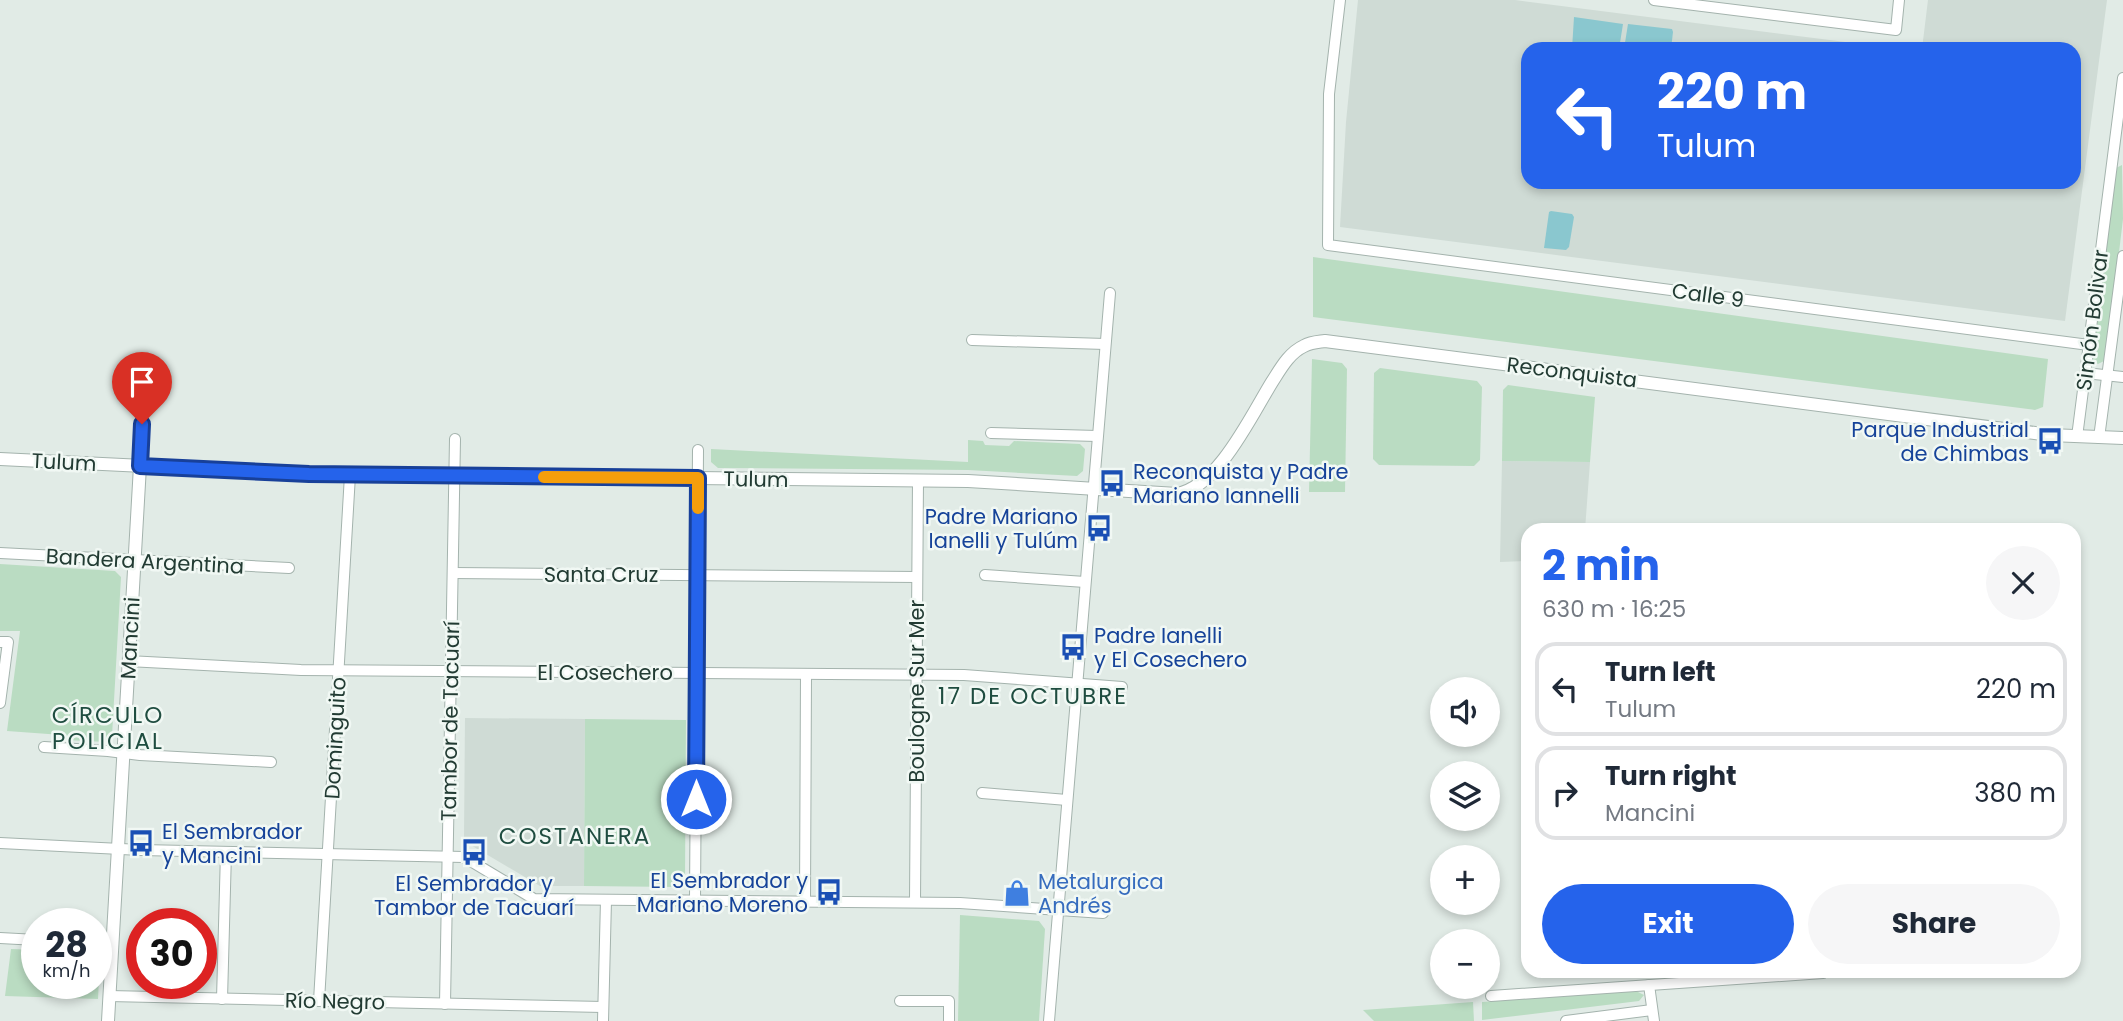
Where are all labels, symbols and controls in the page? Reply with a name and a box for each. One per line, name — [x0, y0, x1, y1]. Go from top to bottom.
text: 220 m — [1657, 58, 1807, 126]
icon: left — [1542, 70, 1633, 161]
text: Tulum — [1657, 123, 1756, 168]
street label: Simón Bolivar — [2069, 248, 2115, 392]
street label: Calle 9 — [1670, 276, 1746, 314]
street label: Reconquista — [1505, 350, 1639, 394]
pin — [112, 352, 172, 424]
icon: arrive — [123, 363, 161, 401]
place label: Parque Industrial de Chimbas — [1851, 415, 2029, 468]
bus stop icon: Parque Industrial de Chimbas — [2035, 426, 2065, 456]
street label: Tulum — [31, 446, 97, 478]
place label: Reconquista y Padre Mariano Iannelli — [1133, 457, 1348, 510]
street label: Tulum — [723, 464, 789, 494]
bus stop icon: Reconquista y Padre Mariano Iannelli — [1097, 468, 1127, 498]
place label: Padre Mariano Ianelli y Tulúm — [925, 502, 1078, 555]
bus stop icon: Padre Mariano Ianelli y Tulúm — [1084, 513, 1114, 543]
text: 2 min — [1542, 536, 1660, 595]
street label: Bandera Argentina — [45, 541, 245, 581]
button: close — [1986, 546, 2060, 620]
street label: Santa Cruz — [544, 560, 658, 589]
text: 630 m · 16:25 — [1542, 593, 1686, 625]
street label: Mancini — [113, 596, 147, 680]
street label: Boulogne Sur Mer — [902, 599, 931, 782]
street label: Tambor de Tacuarí — [434, 621, 466, 821]
place label: Padre Ianelli y El Cosechero — [1094, 621, 1247, 674]
bus stop icon: Padre Ianelli y El Cosechero — [1058, 632, 1088, 662]
text: Turn left — [1605, 654, 1716, 690]
street label: El Cosechero — [537, 658, 673, 687]
icon: left — [1546, 670, 1584, 708]
text: 220 m — [1976, 671, 2056, 707]
street label: Dominguito — [317, 676, 353, 800]
map controls — [1430, 677, 1500, 999]
button: sound — [1430, 677, 1500, 747]
district label: 17 DE OCTUBRE — [938, 680, 1128, 712]
text: Tulum — [1605, 693, 1676, 725]
district label: CÍRCULO POLICIAL — [52, 699, 164, 757]
text: Turn right — [1605, 758, 1737, 794]
button: layers — [1430, 761, 1500, 831]
position arrow — [659, 762, 733, 836]
icon: right — [1546, 774, 1584, 812]
text: 380 m — [1974, 775, 2056, 811]
text: Mancini — [1605, 797, 1695, 829]
place label: El Sembrador y Mancini — [162, 817, 302, 870]
district label: COSTANERA — [499, 820, 651, 852]
bus stop icon: El Sembrador y Mancini — [126, 828, 156, 858]
bus stop icon: El Sembrador y Tambor de Tacuarí — [459, 837, 489, 867]
button: + — [1430, 845, 1500, 915]
place label: El Sembrador y Mariano Moreno — [637, 866, 808, 919]
place label: Metalurgica Andrés — [1038, 867, 1164, 920]
place label: El Sembrador y Tambor de Tacuarí — [374, 869, 574, 922]
bus stop icon: El Sembrador y Mariano Moreno — [814, 877, 844, 907]
shop icon: Metalurgica Andrés — [1002, 878, 1032, 908]
button: Exit — [1542, 884, 1794, 964]
button: Share — [1808, 884, 2060, 964]
speed limit sign: 30 — [126, 908, 217, 999]
text: 28 — [45, 920, 88, 969]
button: − — [1430, 929, 1500, 999]
text: km/h — [43, 958, 90, 983]
street label: Río Negro — [285, 986, 385, 1016]

